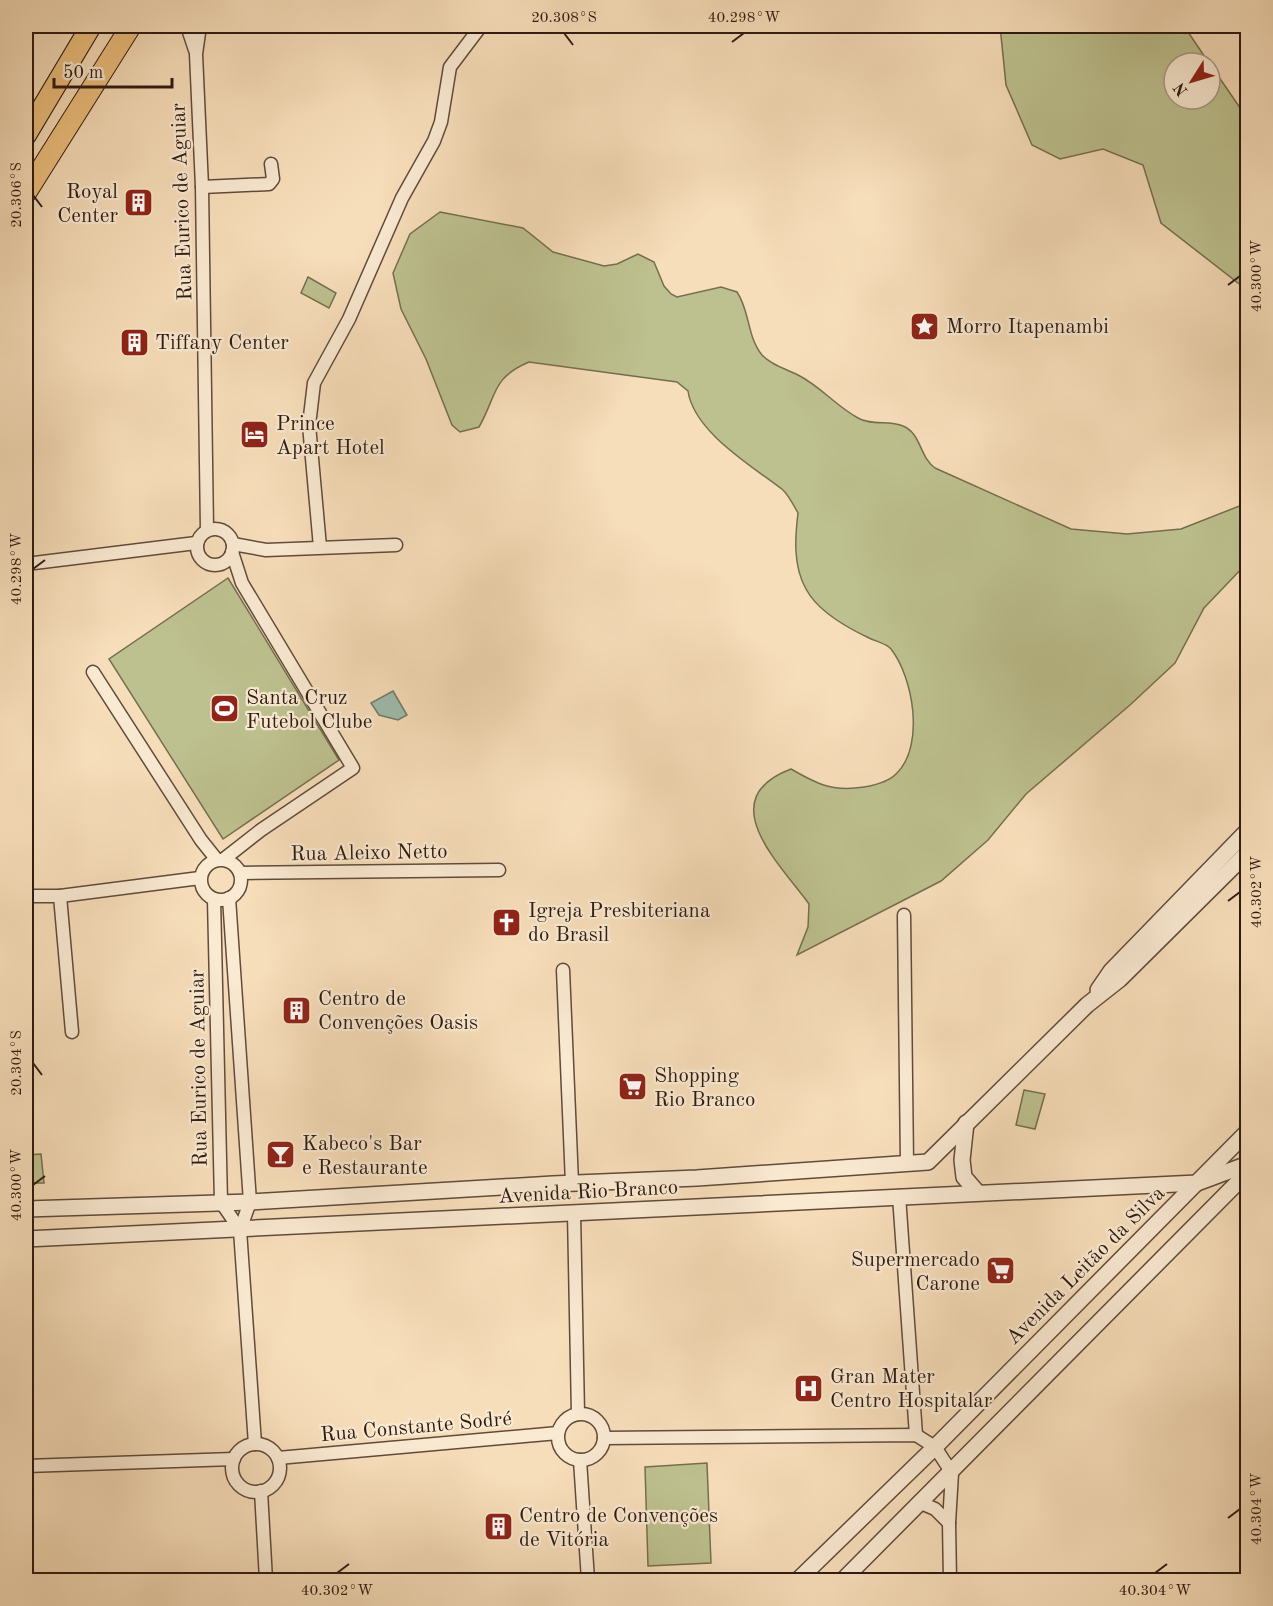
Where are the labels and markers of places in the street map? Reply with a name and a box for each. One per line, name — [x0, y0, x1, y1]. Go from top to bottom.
place label: Royal Center — [57, 182, 118, 227]
building icon: Royal Center — [123, 187, 155, 219]
place icon: Morro Itapenambi — [909, 310, 941, 342]
place label: Morro Itapenambi — [946, 317, 1109, 338]
building icon: Tiffany Center — [118, 326, 150, 358]
place label: Tiffany Center — [155, 333, 289, 354]
place label: Prince Apart Hotel — [276, 414, 385, 459]
hotel icon: Prince Apart Hotel — [239, 419, 271, 451]
place label: Santa Cruz Futebol Clube — [246, 688, 373, 733]
sports icon: Santa Cruz Futebol Clube — [209, 693, 241, 725]
place label: Igreja Presbiteriana do Brasil — [528, 901, 710, 946]
church icon: Igreja Presbiteriana do Brasil — [491, 906, 523, 938]
place label: Centro de Convenções Oasis — [318, 989, 478, 1034]
building icon: Centro de Convenções Oasis — [281, 994, 313, 1026]
place label: Shopping Rio Branco — [654, 1066, 755, 1111]
supermarket icon: Shopping Rio Branco — [617, 1071, 649, 1103]
place label: Kabeco's Bar e Restaurante — [302, 1134, 428, 1179]
bar icon: Kabeco's Bar e Restaurante — [265, 1139, 297, 1171]
place label: Supermercado Carone — [851, 1250, 980, 1295]
supermarket icon: Supermercado Carone — [985, 1255, 1017, 1287]
place label: Gran Mater Centro Hospitalar — [830, 1367, 993, 1412]
hospital icon: Gran Mater Centro Hospitalar — [793, 1372, 825, 1404]
place label: Centro de Convenções de Vitória — [519, 1506, 718, 1551]
building icon: Centro de Convenções de Vitória — [482, 1511, 514, 1543]

